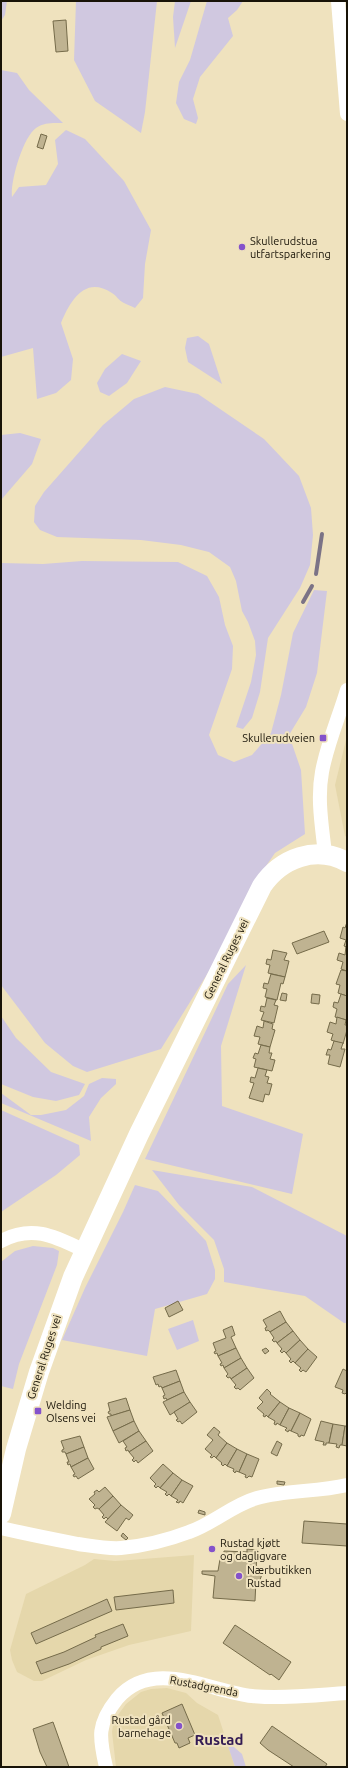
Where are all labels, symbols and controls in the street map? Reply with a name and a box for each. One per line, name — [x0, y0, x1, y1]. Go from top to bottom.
place label: Skullerudstua utfartsparkering — [250, 235, 331, 260]
marker: Skullerudstua utfartsparkering — [237, 242, 247, 252]
place label: Skullerudveien — [242, 732, 315, 744]
marker: Skullerudveien — [318, 733, 328, 743]
street label: General Ruges vei — [201, 917, 251, 1001]
street label: General Ruges vei — [25, 1313, 63, 1401]
place label: Welding Olsens vei — [46, 1399, 96, 1424]
marker: Welding Olsens vei — [33, 1406, 43, 1416]
place label: Rustad kjøtt og dagligvare — [220, 1537, 287, 1562]
marker: Rustad kjøtt og dagligvare — [207, 1544, 217, 1554]
place label: Nærbutikken Rustad — [247, 1564, 311, 1589]
marker: Nærbutikken Rustad — [234, 1571, 244, 1581]
street label: Rustadgrenda — [169, 1674, 239, 1698]
place label: Rustad gård barnehage — [112, 1714, 171, 1739]
marker: Rustad gård barnehage — [174, 1721, 184, 1731]
district label: Rustad — [195, 1731, 243, 1748]

